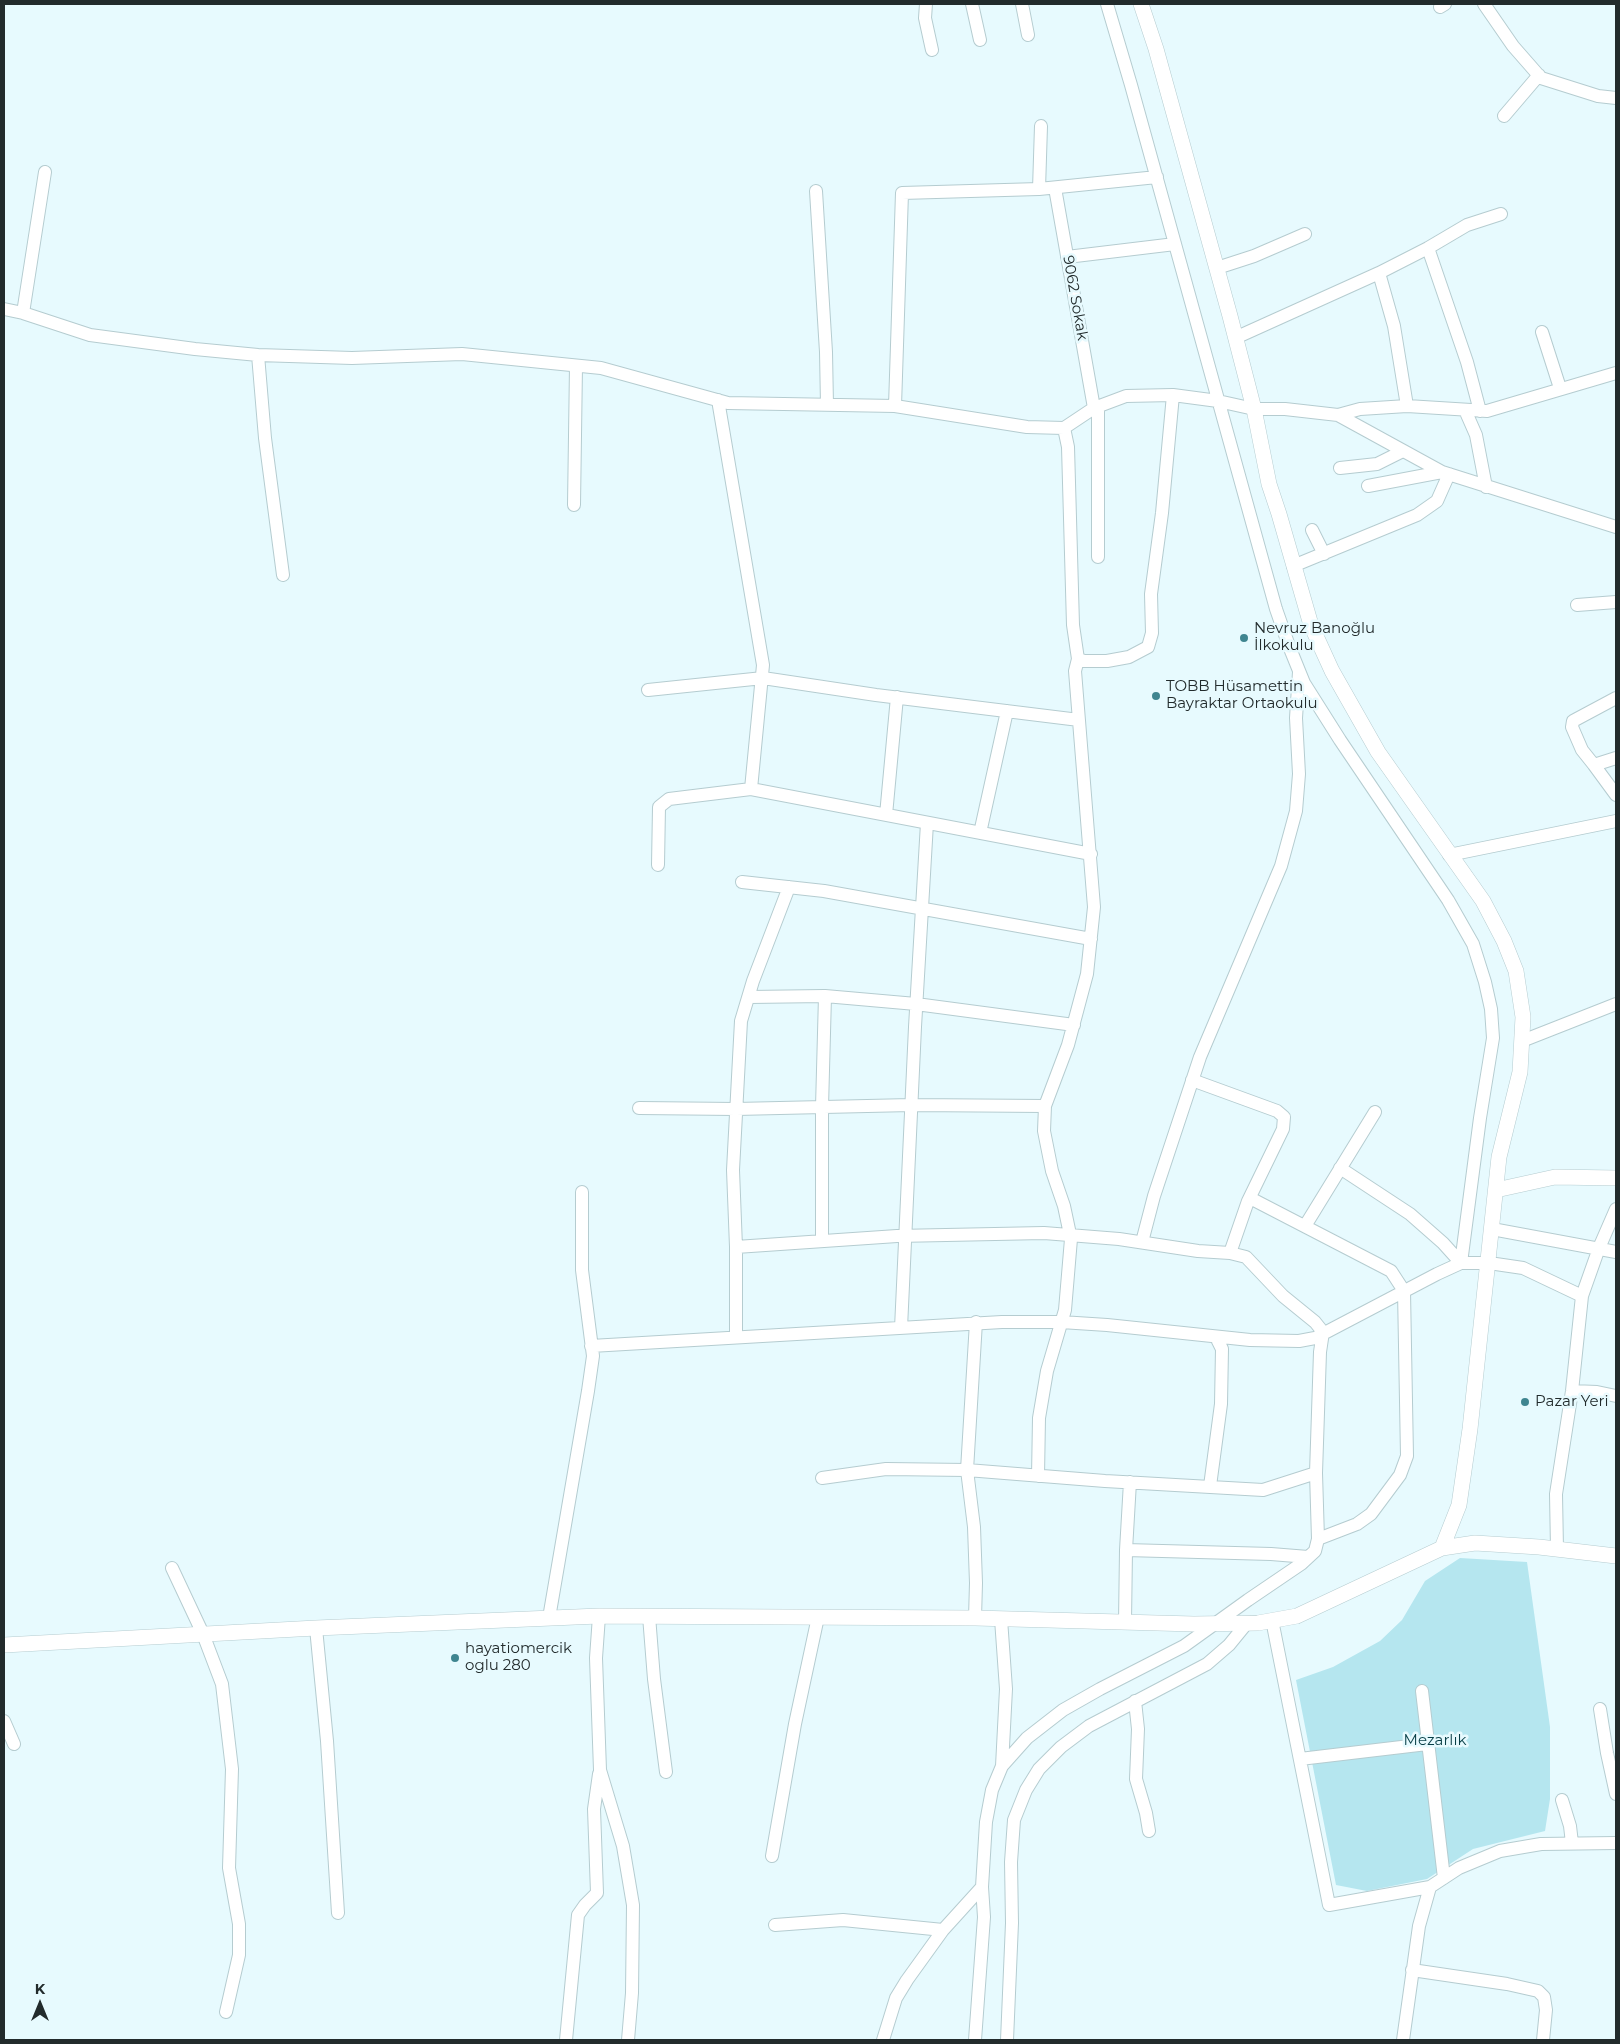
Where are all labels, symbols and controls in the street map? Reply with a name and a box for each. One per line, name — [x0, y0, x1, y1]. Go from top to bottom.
street label: 9062 Sokak — [1059, 254, 1091, 342]
place label: Nevruz Banoğlu İlkokulu — [1254, 620, 1375, 655]
marker: Nevruz Banoğlu İlkokulu — [1238, 632, 1250, 644]
place label: TOBB Hüsamettin Bayraktar Ortaokulu — [1166, 678, 1318, 713]
marker: TOBB Hüsamettin Bayraktar Ortaokulu — [1150, 690, 1162, 702]
place label: Pazar Yeri — [1535, 1393, 1608, 1411]
marker: Pazar Yeri — [1519, 1396, 1531, 1408]
place label: hayatiomercik oglu 280 — [465, 1640, 572, 1675]
marker: hayatiomercik oglu 280 — [449, 1652, 461, 1664]
park label: Mezarlık — [1404, 1732, 1466, 1750]
north arrow — [15, 1979, 65, 2029]
text: K — [35, 1980, 45, 1998]

